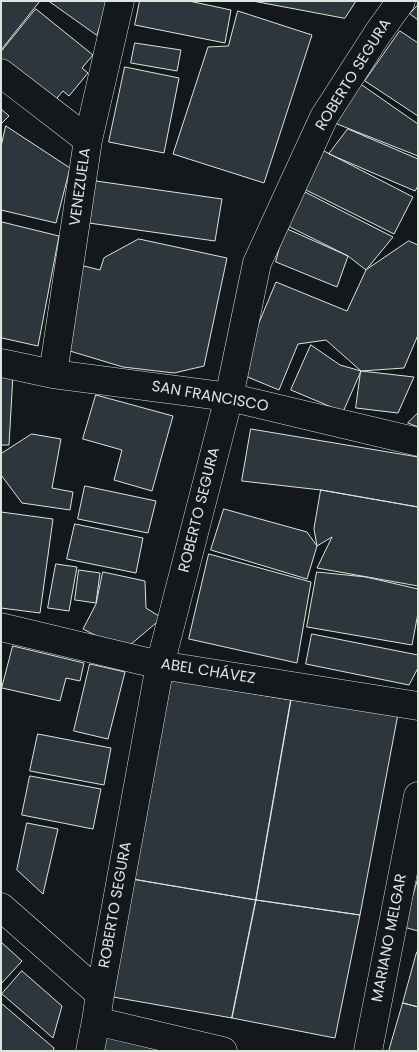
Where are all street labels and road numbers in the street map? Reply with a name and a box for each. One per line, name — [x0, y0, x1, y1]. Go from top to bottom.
street label: ROBERTO SEGURA — [312, 16, 396, 134]
street label: VENEZUELA — [67, 147, 95, 227]
street label: SAN FRANCISCO — [150, 378, 270, 416]
street label: ROBERTO SEGURA — [176, 446, 224, 574]
street label: ABEL CHÁVEZ — [159, 656, 257, 688]
street label: ROBERTO SEGURA — [96, 840, 136, 970]
street label: MARIANO MELGAR — [369, 872, 411, 1004]

